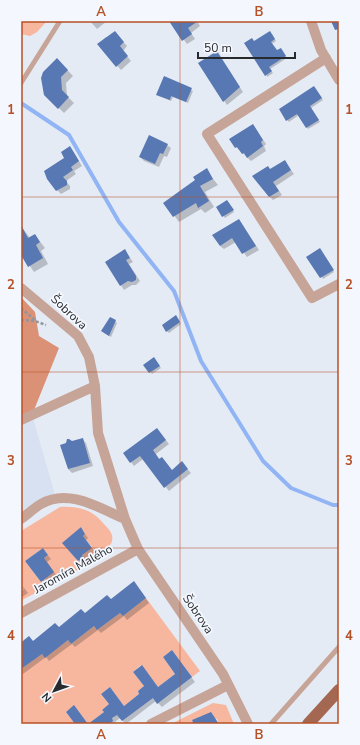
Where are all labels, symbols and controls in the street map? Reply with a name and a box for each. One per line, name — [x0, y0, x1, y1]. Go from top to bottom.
text: A — [96, 3, 106, 21]
text: B — [255, 3, 264, 21]
scale bar — [198, 34, 295, 60]
text: 50 m — [204, 40, 232, 56]
text: 1 — [7, 101, 15, 119]
text: 1 — [345, 101, 353, 119]
text: 2 — [7, 276, 15, 294]
text: 2 — [345, 276, 353, 294]
street label: Šobrova — [47, 291, 91, 333]
text: 3 — [7, 452, 15, 470]
text: 3 — [345, 452, 353, 470]
street label: Jaromíra Malého — [30, 541, 116, 598]
street label: Šobrova — [179, 591, 217, 637]
text: 4 — [7, 627, 15, 645]
text: 4 — [345, 627, 353, 645]
north arrow — [34, 671, 74, 711]
text: N — [38, 689, 55, 705]
text: A — [96, 726, 106, 744]
text: B — [255, 726, 264, 744]

